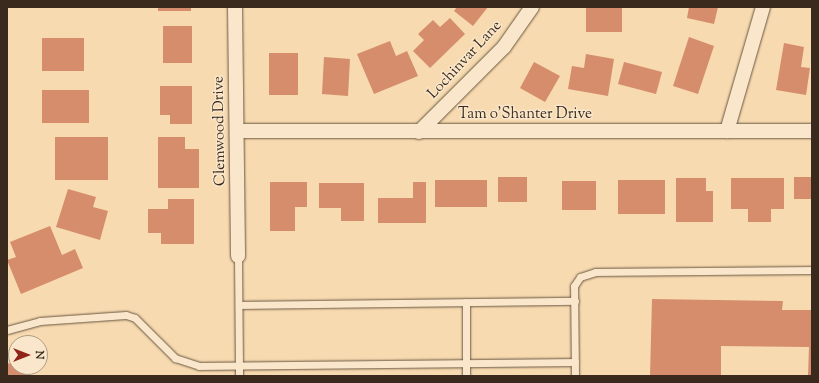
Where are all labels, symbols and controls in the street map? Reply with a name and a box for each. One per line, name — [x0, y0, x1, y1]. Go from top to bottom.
street label: Lochinvar Lane — [424, 17, 506, 103]
street label: Clemwood Drive — [210, 76, 230, 186]
street label: Tam o'Shanter Drive — [458, 106, 592, 124]
north arrow — [8, 335, 48, 375]
text: N — [31, 351, 47, 359]

